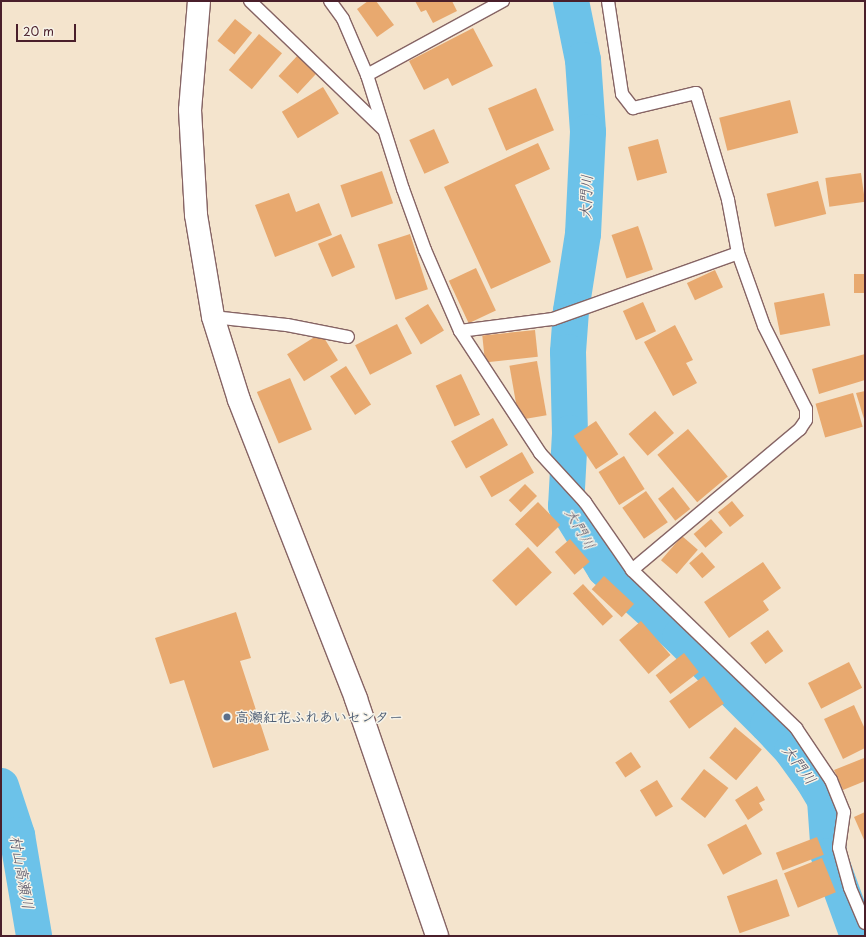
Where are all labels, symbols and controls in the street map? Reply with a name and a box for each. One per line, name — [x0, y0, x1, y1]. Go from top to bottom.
scale bar — [18, 16, 78, 42]
text: 20 m — [23, 22, 54, 40]
water label: 大門川 — [575, 174, 595, 220]
water label: 大門川 — [562, 504, 600, 552]
place label: 高瀬紅花ふれあいセンター — [235, 709, 403, 725]
marker: 高瀬紅花ふれあいセンター — [222, 712, 232, 722]
water label: 大門川 — [779, 741, 821, 787]
water label: 村山高瀬川 — [8, 834, 38, 910]

